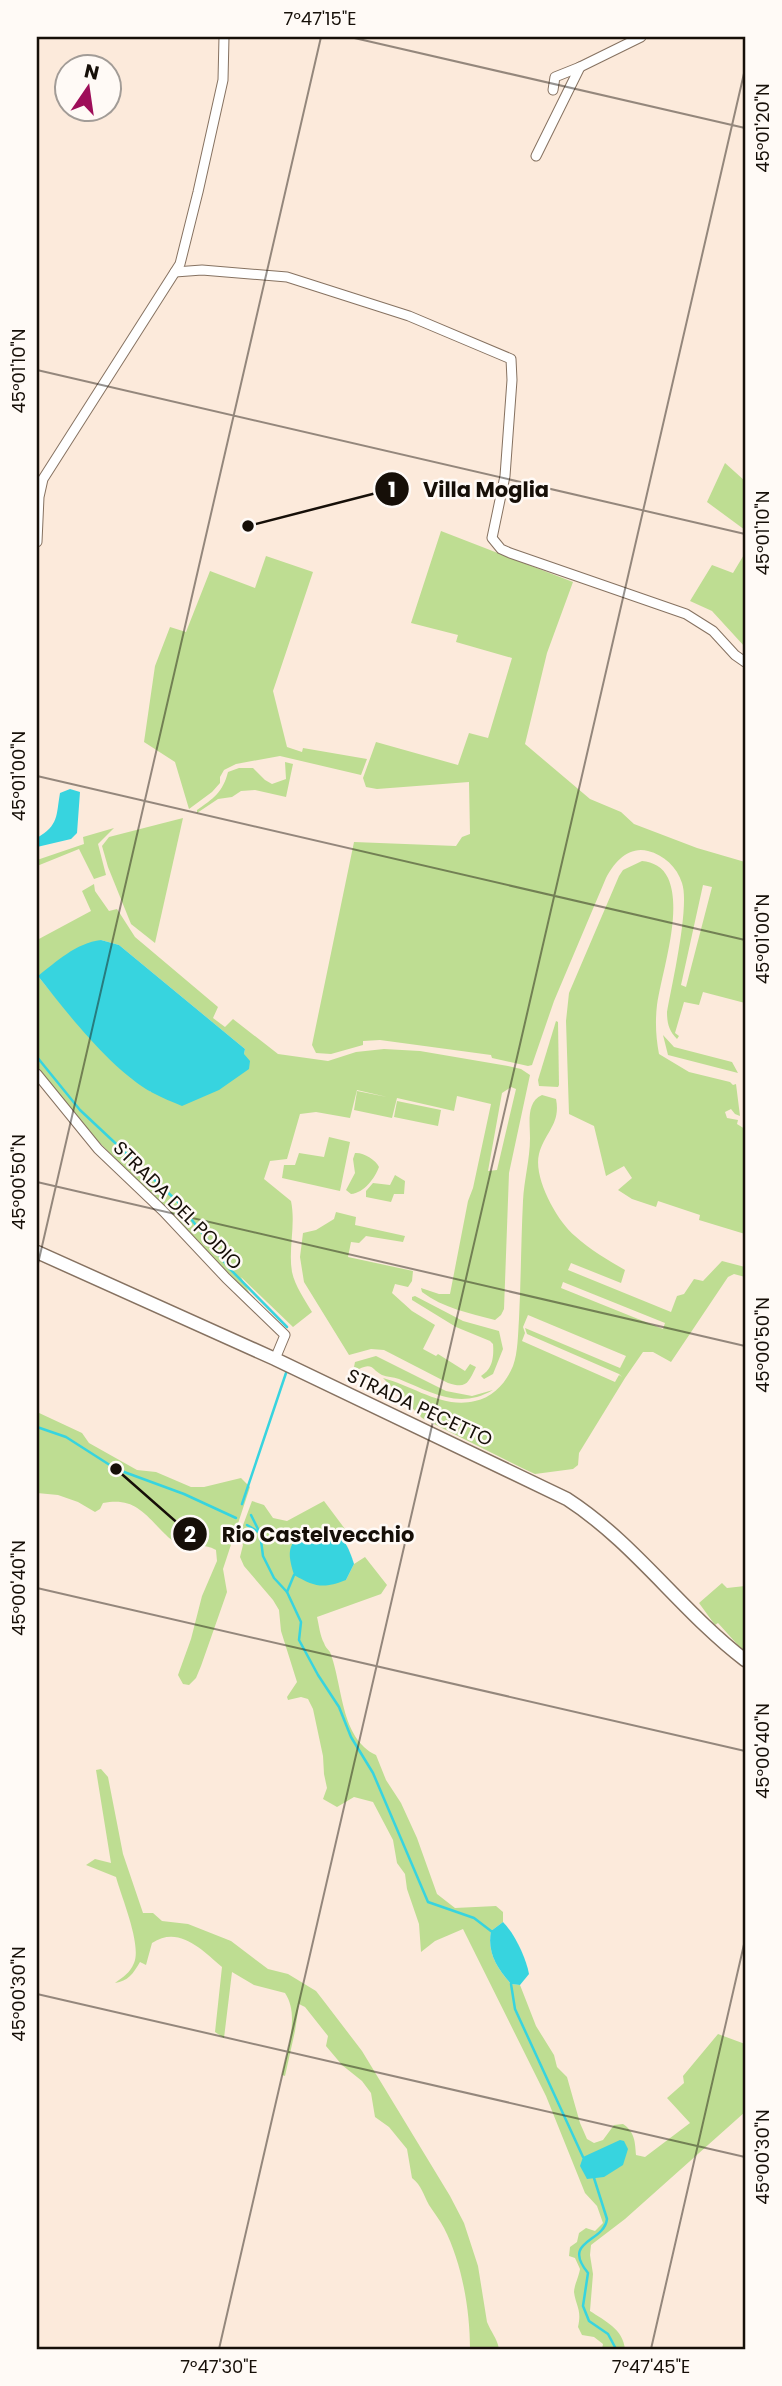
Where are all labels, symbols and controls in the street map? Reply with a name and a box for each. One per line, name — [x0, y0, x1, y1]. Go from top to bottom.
text: 7°47'15"E — [284, 6, 356, 31]
north arrow — [52, 52, 122, 122]
text: N — [82, 57, 102, 87]
text: 45°01'20"N — [750, 83, 775, 173]
text: 45°01'10"N — [6, 329, 31, 413]
callout: Villa Moglia — [374, 468, 563, 510]
text: 1 — [388, 475, 396, 504]
text: Villa Moglia — [423, 475, 549, 504]
text: 45°01'10"N — [750, 491, 775, 575]
text: 45°01'00"N — [6, 731, 31, 821]
text: 45°01'00"N — [750, 894, 775, 984]
text: 45°00'50"N — [6, 1134, 31, 1230]
street label: STRADA DEL PODIO — [107, 1135, 248, 1276]
text: 45°00'50"N — [750, 1297, 775, 1393]
street label: STRADA PECETTO — [343, 1362, 497, 1453]
callout: Rio Castelvecchio — [172, 1513, 428, 1555]
text: 2 — [184, 1520, 196, 1549]
text: Rio Castelvecchio — [222, 1520, 414, 1549]
text: 45°00'40"N — [6, 1540, 31, 1636]
text: 45°00'40"N — [750, 1703, 775, 1799]
text: 45°00'30"N — [6, 1946, 31, 2042]
text: 45°00'30"N — [750, 2109, 775, 2205]
text: 7°47'30"E — [180, 2354, 258, 2379]
text: 7°47'45"E — [612, 2354, 690, 2379]

